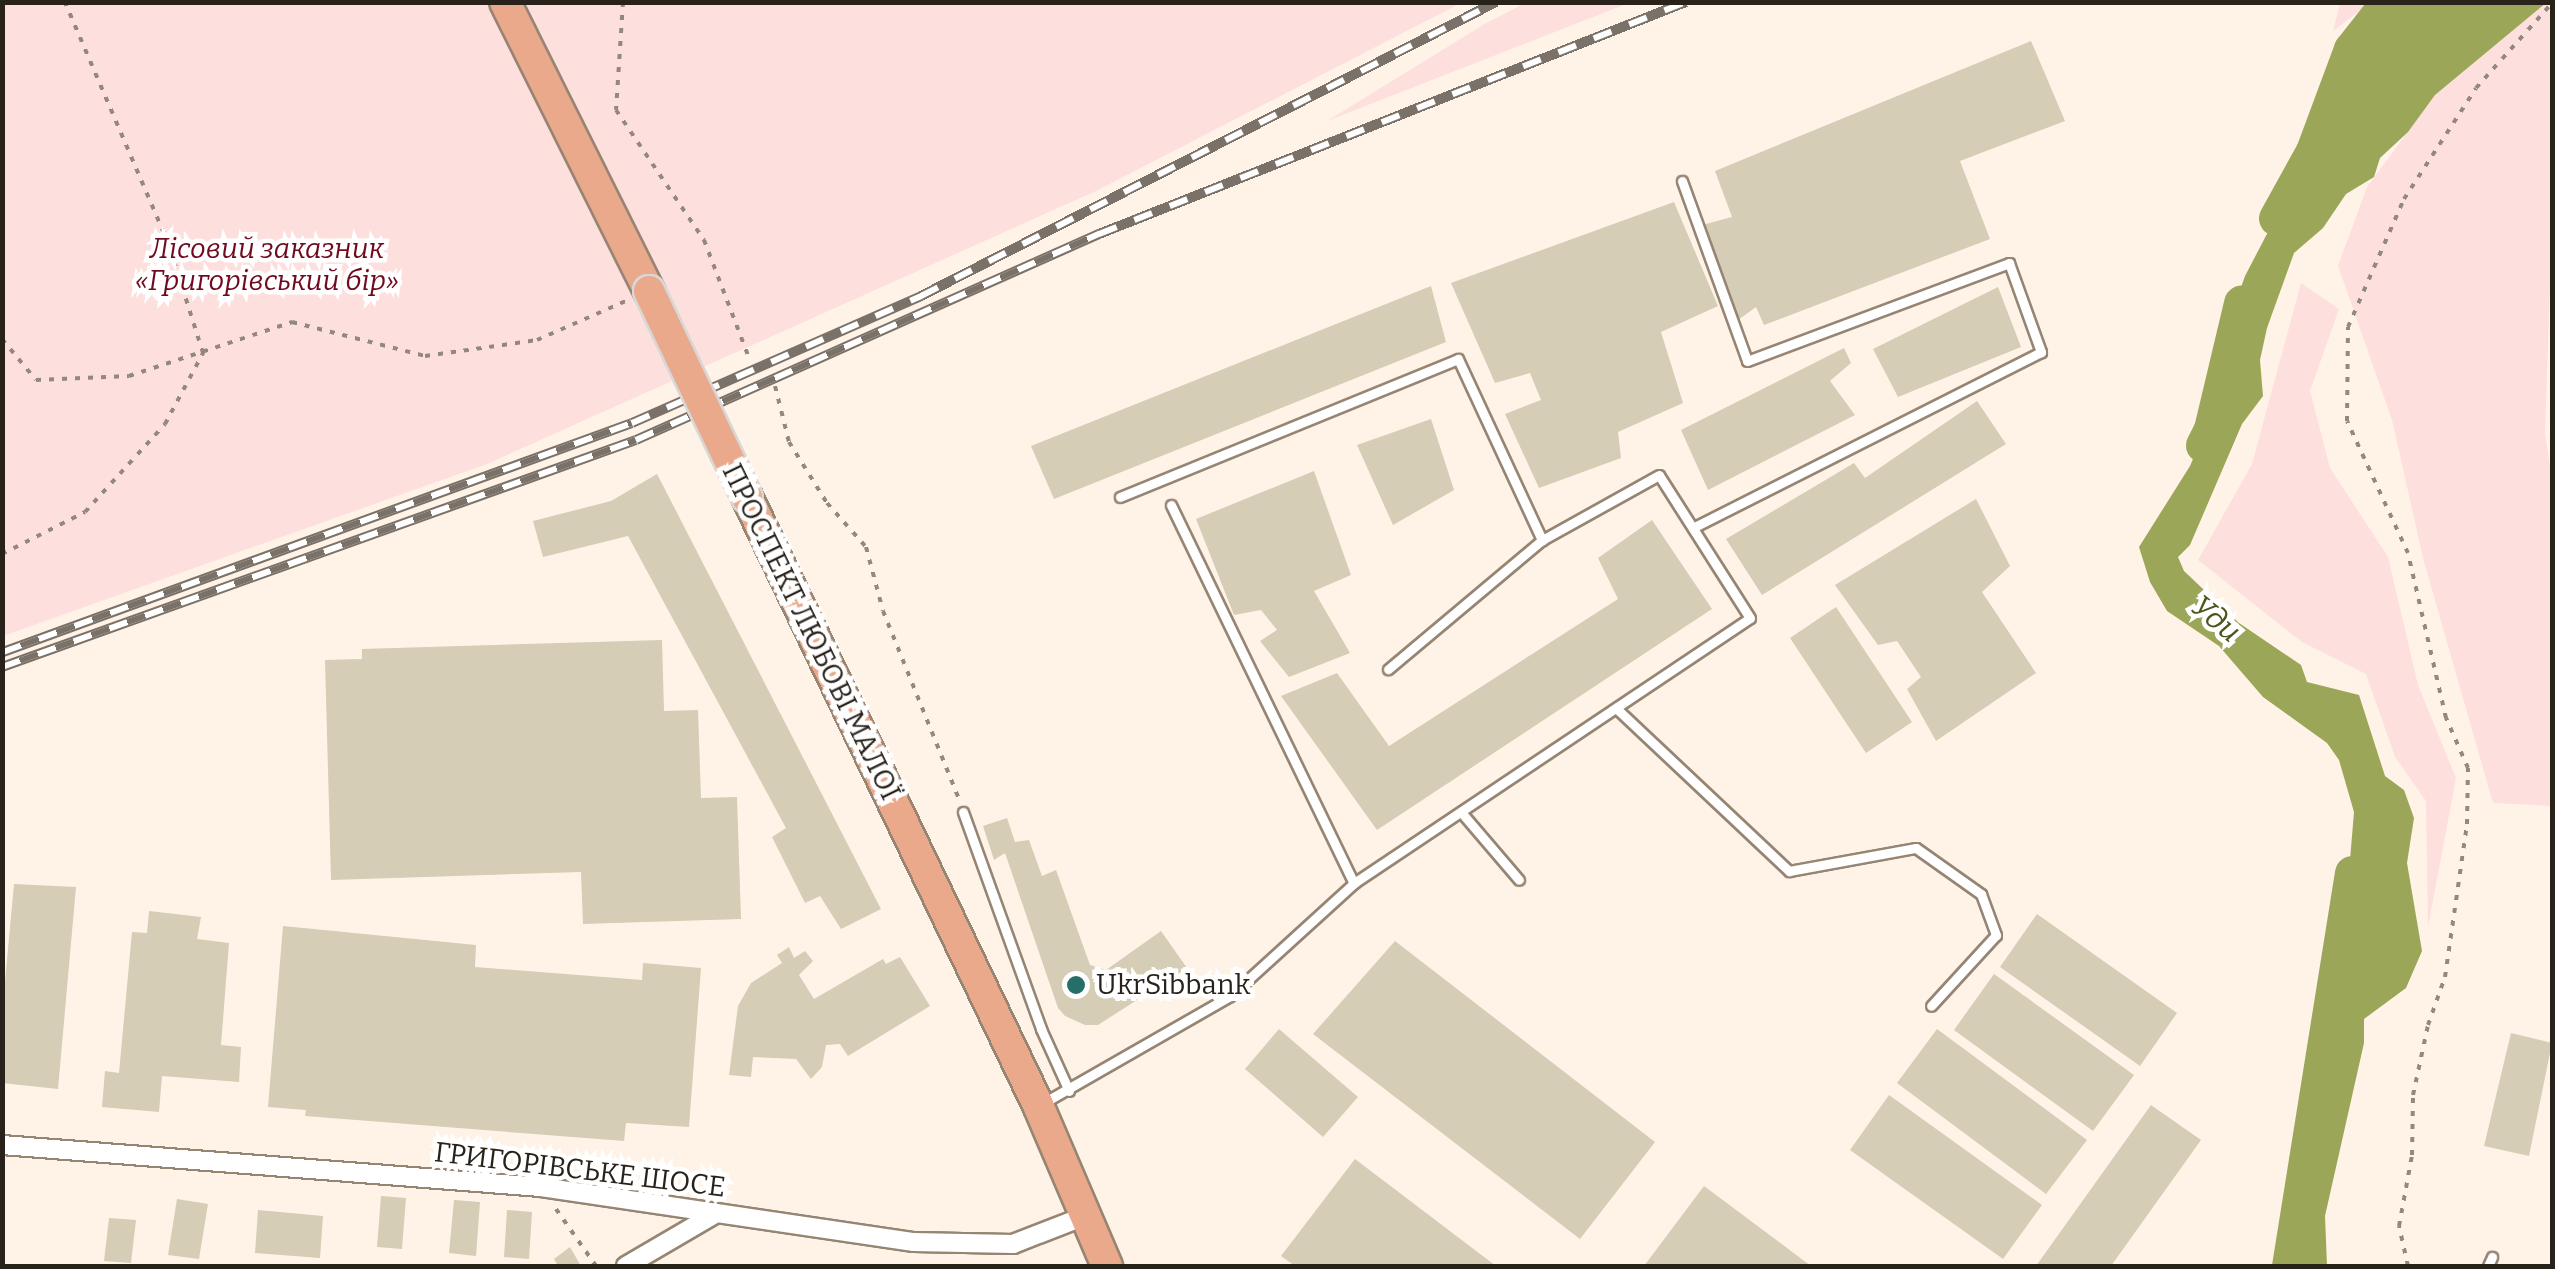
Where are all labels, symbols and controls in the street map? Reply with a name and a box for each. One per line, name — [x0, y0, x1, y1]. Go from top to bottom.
park label: Лісовий заказник «Григорівський бір» — [135, 232, 399, 298]
street label: ПРОСПЕКТ ЛЮБОВІ МАЛОЇ — [715, 458, 907, 806]
water label: Уди — [2184, 588, 2248, 650]
place label: UkrSibbank — [1096, 968, 1250, 1002]
marker: UkrSibbank — [1065, 974, 1087, 996]
street label: ГРИГОРІВСЬКЕ ШОСЕ — [433, 1135, 727, 1205]

